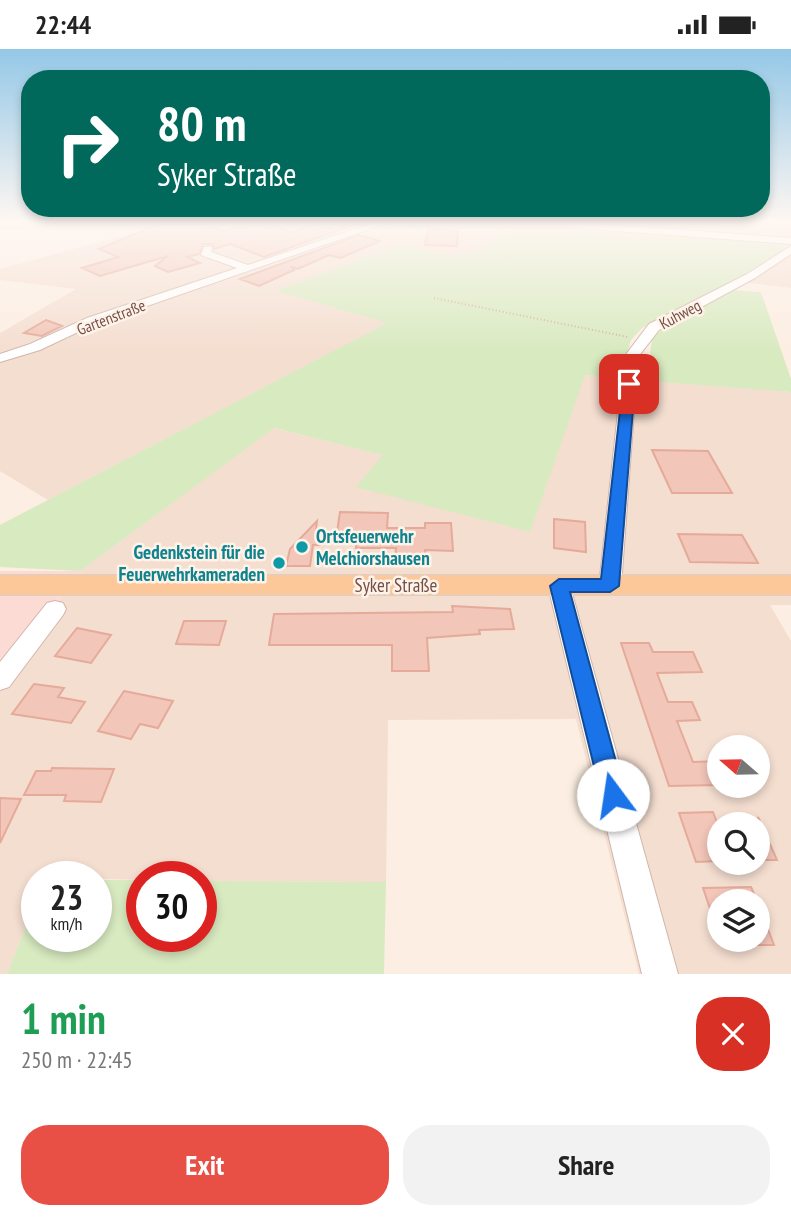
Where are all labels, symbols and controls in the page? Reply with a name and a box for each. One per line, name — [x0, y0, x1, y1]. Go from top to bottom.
text: 22:44 — [35, 8, 91, 41]
text: 80 m — [157, 91, 246, 155]
icon: right — [42, 98, 133, 189]
text: Syker Straße — [157, 153, 297, 195]
street label: Gartenstraße — [74, 295, 148, 339]
street label: Kuhweg — [656, 295, 704, 333]
pin — [599, 354, 659, 414]
icon: arrive — [610, 365, 648, 403]
place label: Ortsfeuerwehr Melchiorshausen — [316, 524, 430, 570]
marker: Ortsfeuerwehr Melchiorshausen — [294, 539, 310, 555]
place label: Gedenkstein für die Feuerwehrkameraden — [118, 540, 265, 586]
marker: Gedenkstein für die Feuerwehrkameraden — [271, 555, 287, 571]
street label: Syker Straße — [355, 573, 438, 597]
north arrow — [707, 735, 770, 798]
map controls — [707, 735, 770, 952]
position arrow — [576, 758, 650, 832]
button: search — [707, 812, 770, 875]
speed limit sign: 30 — [126, 861, 217, 952]
text: 23 — [50, 874, 83, 920]
button: layers — [707, 889, 770, 952]
text: km/h — [51, 912, 82, 935]
text: 1 min — [21, 991, 106, 1046]
button: close — [696, 997, 770, 1071]
text: 250 m · 22:45 — [21, 1045, 133, 1074]
button: Exit — [21, 1125, 389, 1205]
button: Share — [403, 1125, 770, 1205]

